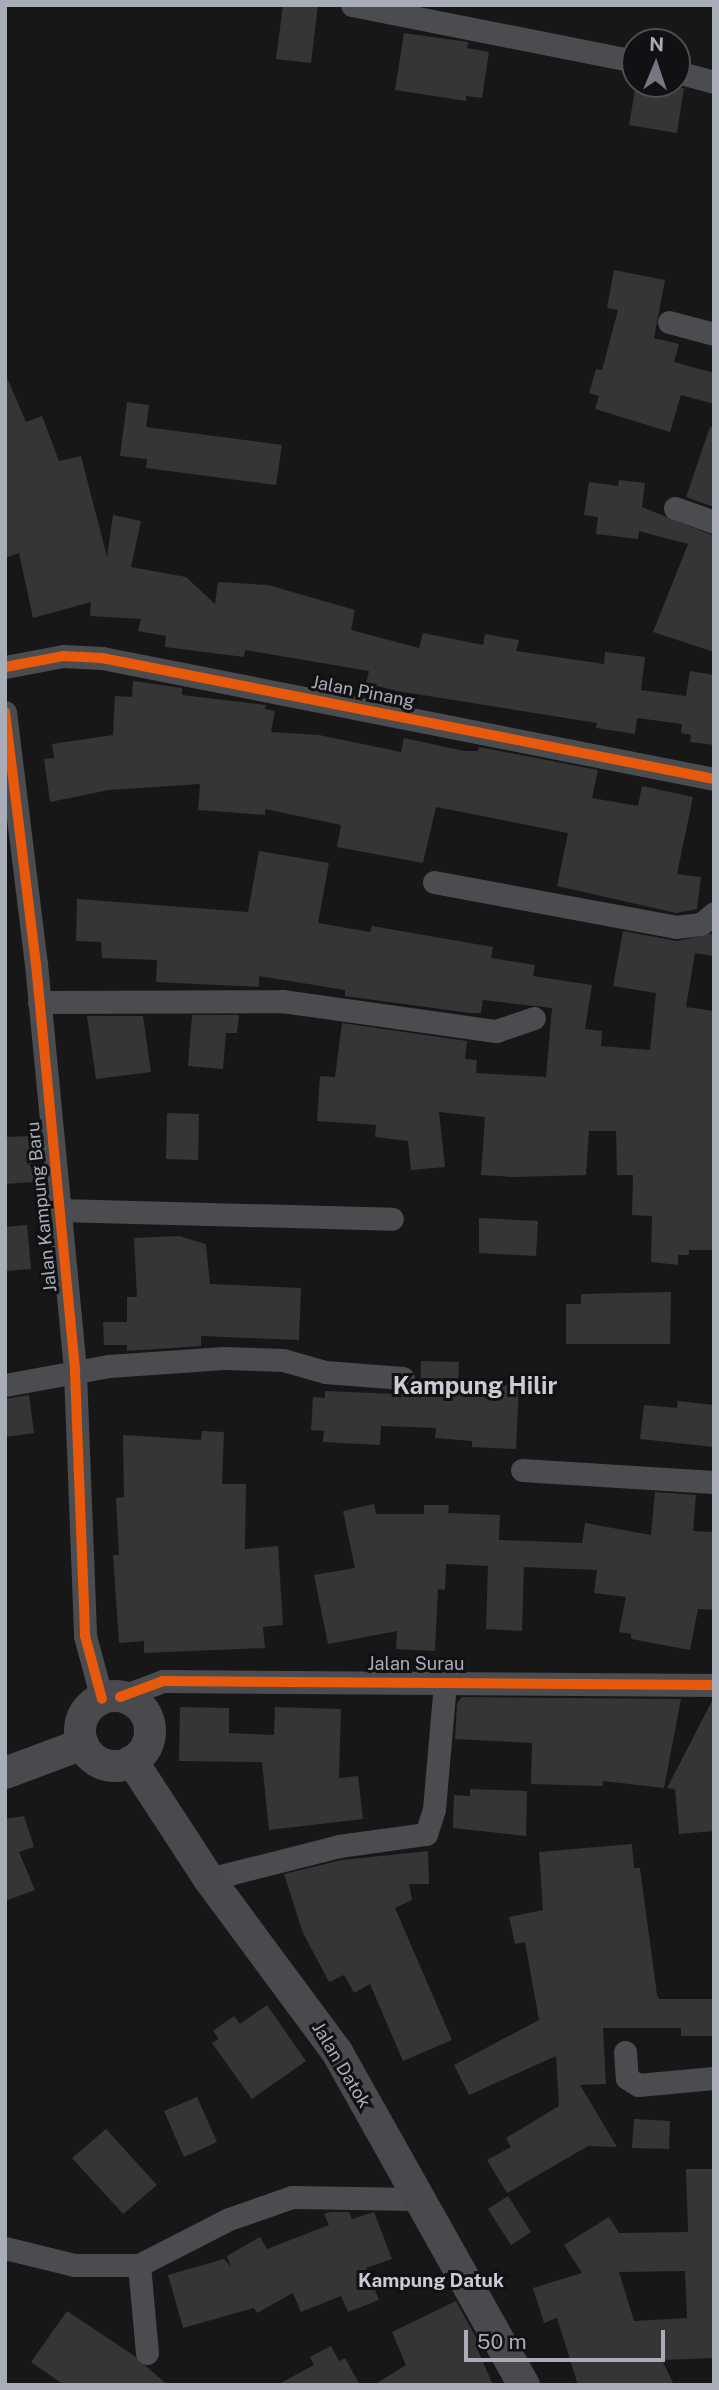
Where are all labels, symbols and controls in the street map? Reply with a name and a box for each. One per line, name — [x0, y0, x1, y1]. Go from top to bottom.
north arrow — [621, 28, 691, 98]
text: N — [649, 33, 664, 55]
street label: Jalan Pinang — [309, 671, 417, 713]
street label: Jalan Kampung Baru — [22, 1121, 62, 1293]
district label: Kampung Hilir — [393, 1372, 557, 1400]
street label: Jalan Surau — [368, 1653, 464, 1675]
street label: Jalan Datok — [307, 2018, 375, 2112]
district label: Kampung Datuk — [358, 2270, 504, 2292]
scale bar — [467, 2316, 668, 2360]
text: 50 m — [477, 2329, 527, 2354]

